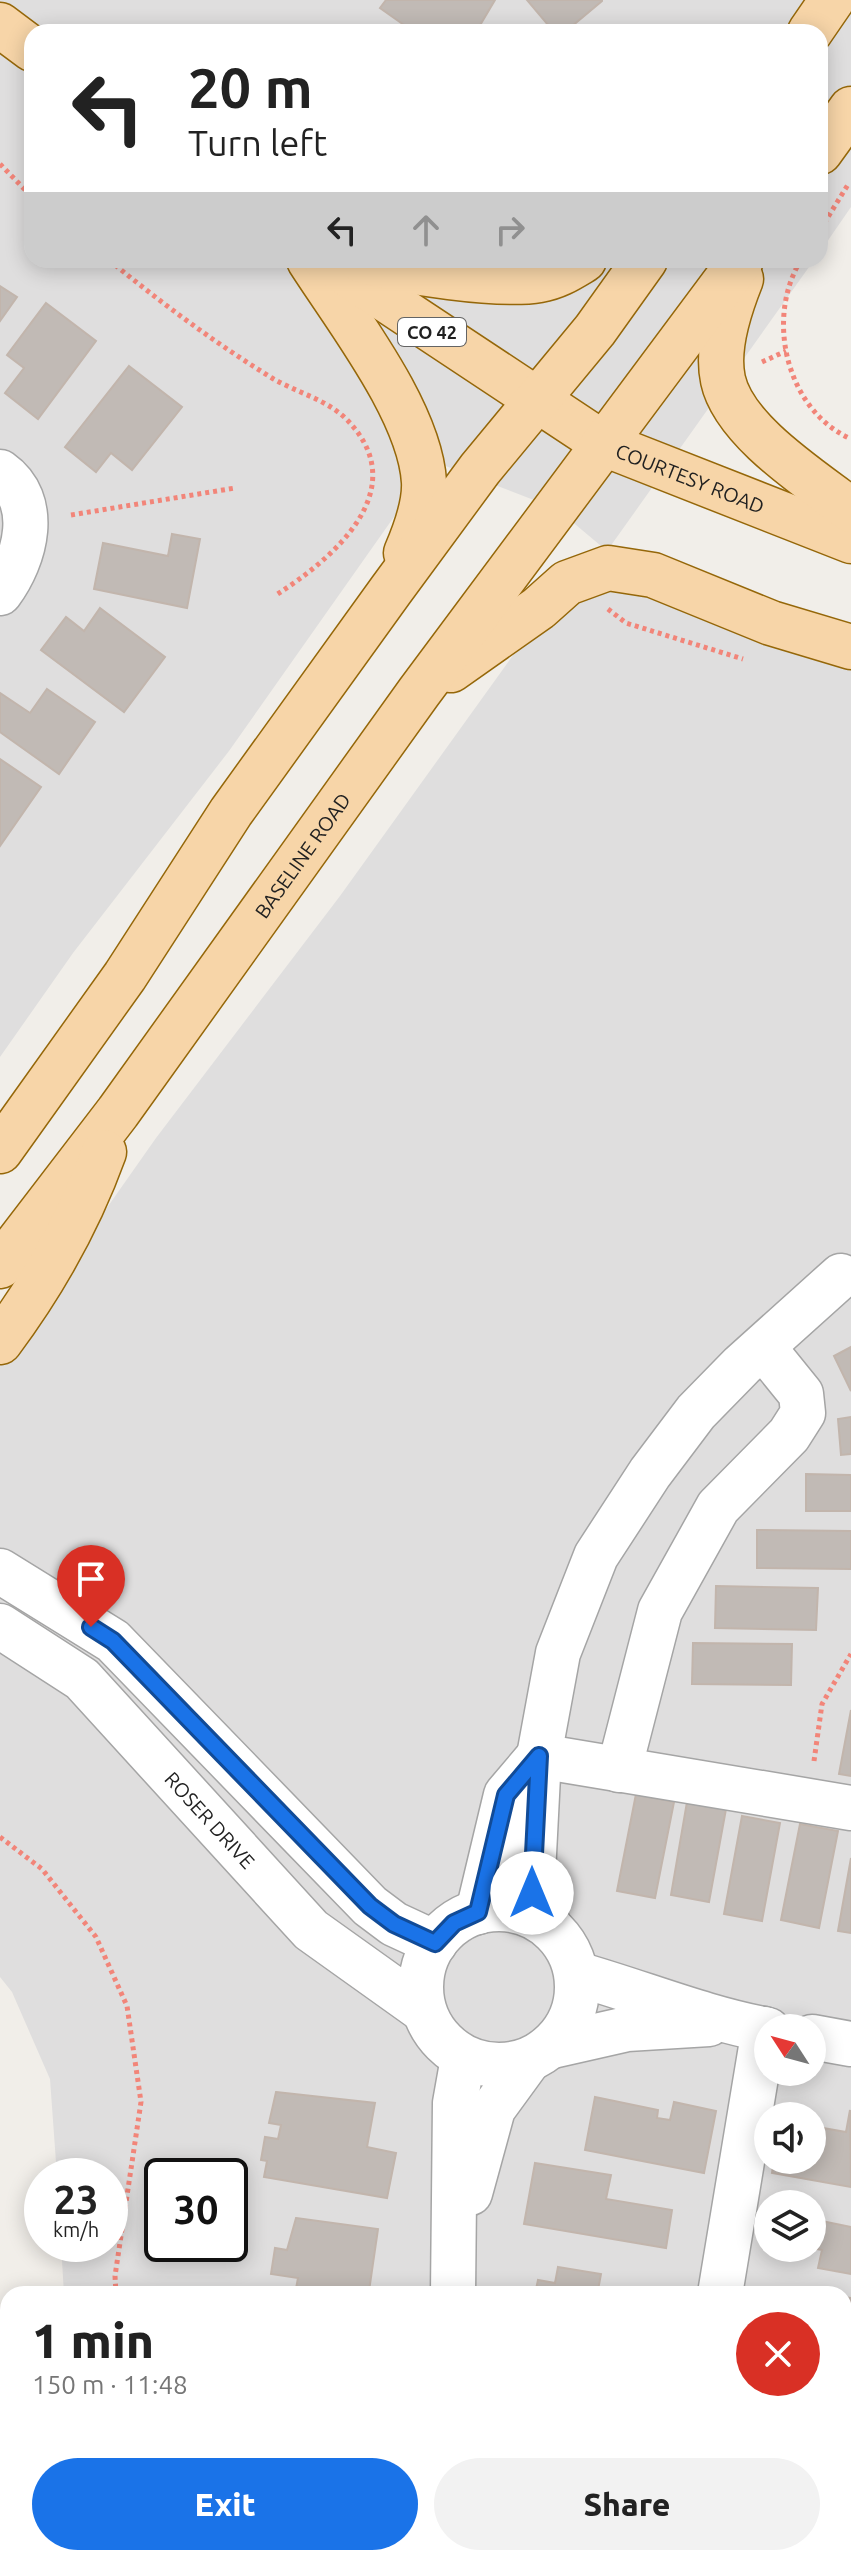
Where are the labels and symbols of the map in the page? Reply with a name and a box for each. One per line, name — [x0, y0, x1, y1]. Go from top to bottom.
road number: CO 42 — [398, 318, 466, 346]
street label: COURTESY ROAD — [613, 438, 768, 517]
street label: BASELINE ROAD — [250, 788, 355, 922]
pin — [57, 1545, 125, 1627]
street label: ROSER DRIVE — [161, 1767, 260, 1873]
position arrow — [490, 1851, 574, 1935]
north arrow — [754, 2014, 826, 2086]
speed limit sign: 30 — [144, 2158, 248, 2262]

